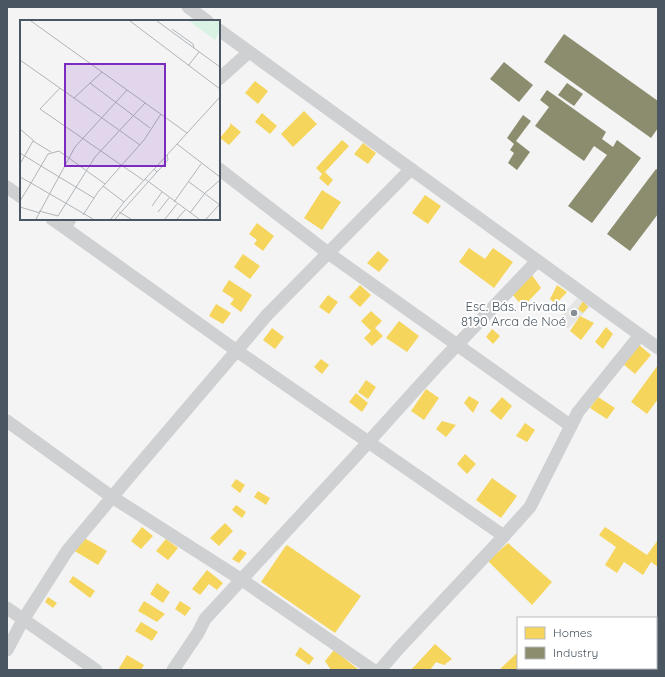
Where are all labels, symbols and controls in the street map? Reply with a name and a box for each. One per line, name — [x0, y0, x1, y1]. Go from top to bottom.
inset map — [20, 20, 220, 220]
place label: Esc. Bás. Privada 8190 Arca de Noé — [461, 298, 566, 329]
marker: Esc. Bás. Privada 8190 Arca de Noé — [569, 308, 579, 318]
legend — [517, 617, 657, 669]
text: Homes — [553, 625, 593, 640]
text: Industry — [553, 645, 598, 660]

